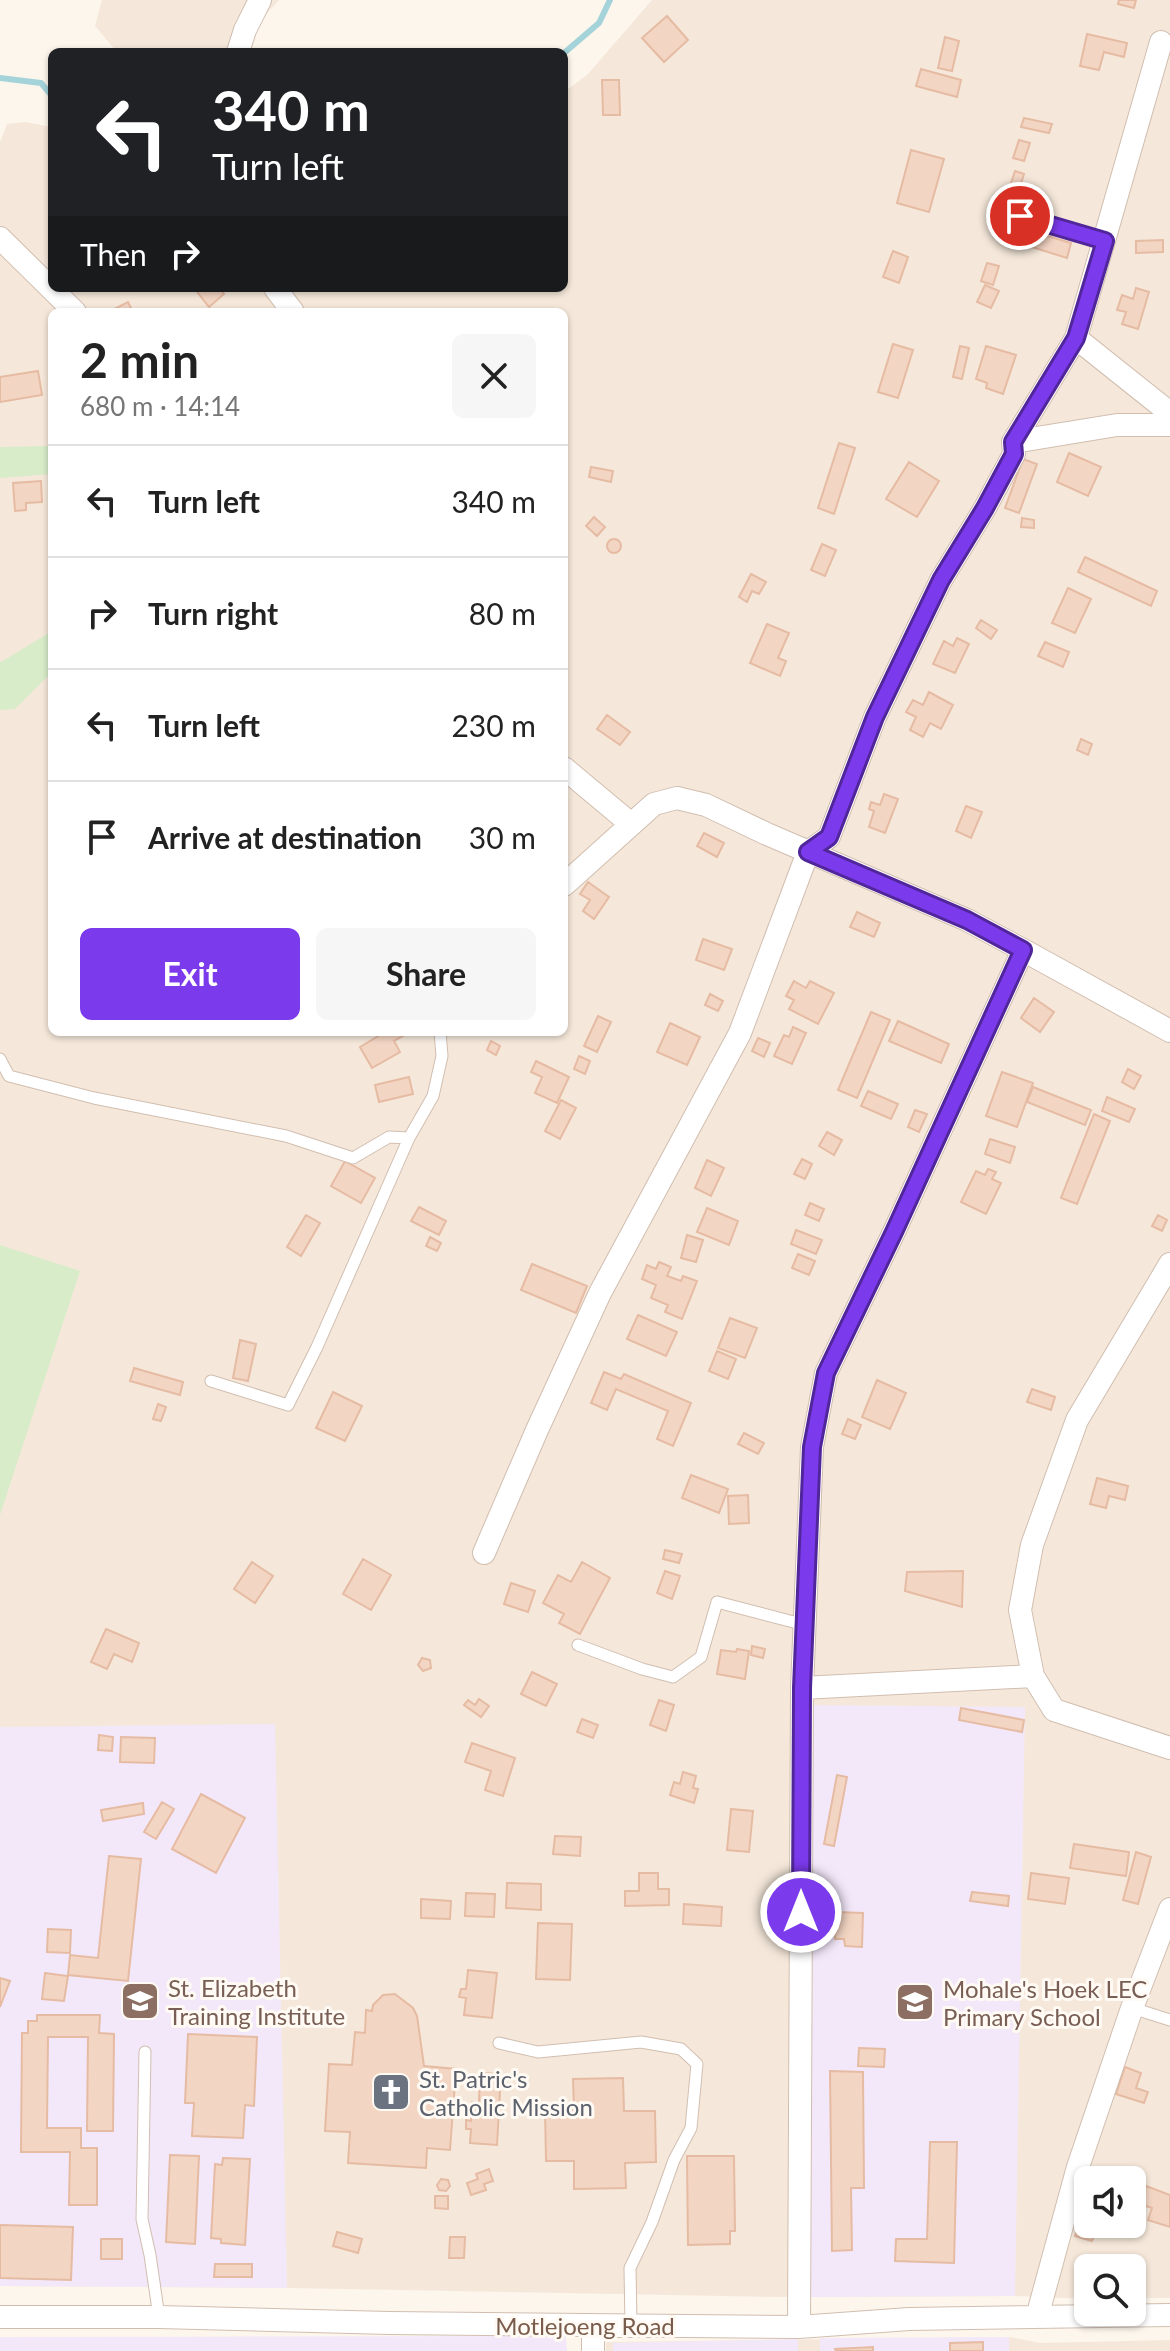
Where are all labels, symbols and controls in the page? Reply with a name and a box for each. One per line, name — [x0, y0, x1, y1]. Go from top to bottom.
text: 340 m — [212, 76, 370, 143]
icon: left — [80, 80, 184, 184]
text: Turn left — [212, 144, 344, 188]
pin — [986, 182, 1054, 250]
icon: arrive — [998, 194, 1042, 238]
icon: right — [163, 232, 207, 276]
text: Then — [80, 236, 147, 272]
text: 2 min — [80, 331, 199, 388]
button: close — [452, 334, 536, 418]
text: 680 m · 14:14 — [80, 390, 240, 422]
icon: left — [80, 479, 124, 523]
text: Turn left — [148, 483, 260, 519]
text: 340 m — [451, 483, 536, 519]
icon: right — [80, 591, 124, 635]
text: Turn right — [148, 595, 278, 631]
text: 80 m — [469, 595, 536, 631]
icon: left — [80, 703, 124, 747]
text: Turn left — [148, 707, 260, 743]
text: 230 m — [451, 707, 536, 743]
icon: arrive — [80, 815, 124, 859]
text: Arrive at destination — [148, 819, 422, 855]
text: 30 m — [469, 819, 536, 855]
button: Exit — [80, 928, 300, 1020]
button: Share — [316, 928, 536, 1020]
position arrow — [759, 1870, 843, 1954]
place label: St. Elizabeth Training Institute — [168, 1973, 345, 2030]
place label: Mohale's Hoek LEC Primary School — [943, 1974, 1147, 2031]
school or university icon: St. Elizabeth Training Institute — [119, 1980, 161, 2022]
school or university icon: Mohale's Hoek LEC Primary School — [894, 1981, 936, 2023]
place label: St. Patric's Catholic Mission — [419, 2064, 593, 2121]
church icon: St. Patric's Catholic Mission — [370, 2071, 412, 2113]
map controls — [1074, 2166, 1146, 2326]
button: sound — [1074, 2166, 1146, 2238]
button: search — [1074, 2254, 1146, 2326]
street label: Motlejoeng Road — [495, 2311, 675, 2340]

